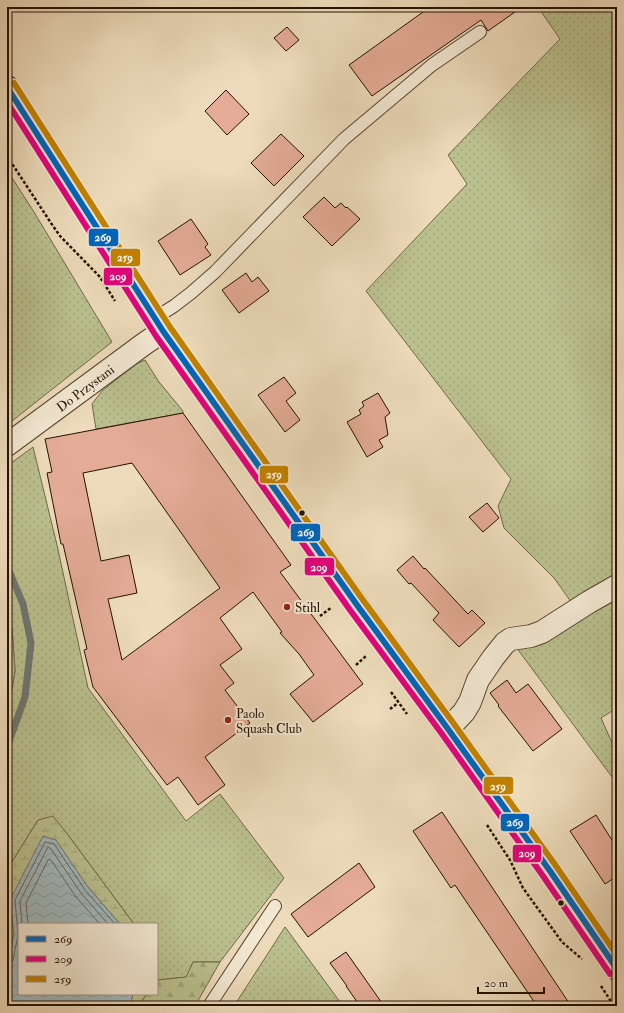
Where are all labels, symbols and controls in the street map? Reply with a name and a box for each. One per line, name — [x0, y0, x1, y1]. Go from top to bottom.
line badge: 269 — [88, 228, 119, 247]
text: 269 — [95, 231, 112, 244]
line badge: 259 — [110, 248, 141, 267]
text: 259 — [117, 251, 133, 264]
line badge: 209 — [103, 267, 133, 286]
text: 209 — [110, 270, 127, 283]
street label: Do Przystani — [54, 362, 119, 416]
line badge: 259 — [259, 465, 289, 484]
text: 259 — [266, 468, 282, 481]
unlabelled marker — [297, 508, 307, 518]
line badge: 269 — [290, 523, 321, 542]
text: 269 — [298, 526, 315, 539]
line badge: 209 — [304, 557, 335, 576]
text: 209 — [311, 561, 328, 574]
place label: Stihl — [295, 600, 321, 616]
marker: Stihl — [282, 602, 292, 612]
place label: Paolo Squash Club — [236, 706, 302, 737]
marker: Paolo Squash Club — [223, 715, 233, 725]
line badge: 259 — [483, 776, 514, 795]
text: 259 — [490, 780, 506, 793]
line badge: 269 — [500, 813, 530, 832]
text: 269 — [507, 816, 524, 829]
line badge: 209 — [512, 844, 542, 863]
text: 209 — [519, 847, 536, 860]
unlabelled marker — [556, 898, 566, 908]
legend — [18, 923, 158, 995]
text: 269 — [54, 932, 72, 947]
text: 209 — [54, 952, 72, 967]
scale bar — [478, 969, 544, 995]
text: 259 — [54, 972, 71, 987]
text: 20 m — [484, 976, 509, 991]

